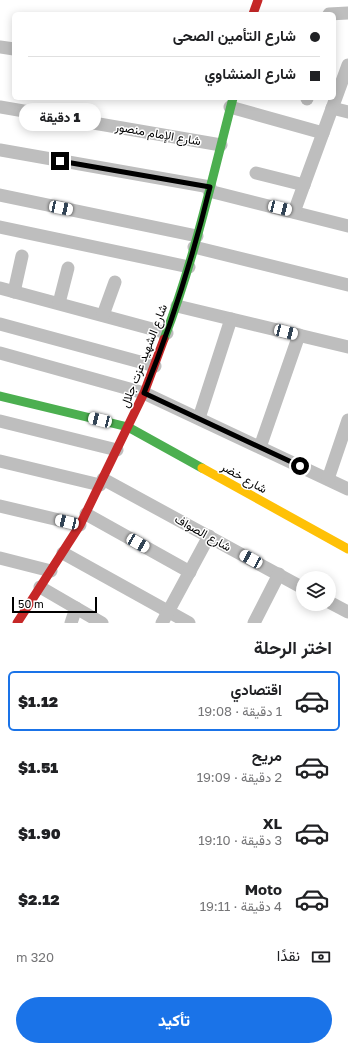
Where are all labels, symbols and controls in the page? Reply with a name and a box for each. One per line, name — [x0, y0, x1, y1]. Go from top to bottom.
text: شارع التأمين الصحى — [173, 26, 296, 44]
text: شارع المنشاوي — [204, 64, 296, 82]
callout: 1 دقيقة — [19, 103, 101, 131]
text: 1 دقيقة — [40, 109, 80, 125]
street label: شارع الإمام منصور — [113, 118, 202, 150]
route end — [51, 152, 69, 170]
car — [267, 199, 293, 217]
car — [48, 200, 74, 216]
street label: شارع الشهيد عزت جلال — [117, 302, 172, 410]
car — [273, 323, 299, 341]
car — [87, 411, 113, 429]
route start — [291, 457, 309, 475]
street label: شارع خضر — [217, 458, 270, 498]
street label: شارع الصواف — [171, 511, 234, 556]
car — [54, 513, 80, 531]
car — [125, 532, 151, 554]
car — [238, 548, 264, 570]
map controls — [296, 571, 336, 611]
button: layers — [296, 571, 336, 611]
scale bar — [12, 595, 97, 614]
text: 50 m — [18, 597, 44, 610]
text: اختر الرحلة — [254, 636, 332, 658]
text: اقتصادي — [230, 680, 282, 698]
icon: car — [294, 683, 330, 719]
text: $1.12 — [18, 692, 58, 710]
text: 1 دقيقة · 19:08 — [198, 703, 282, 719]
text: مريح — [252, 746, 282, 764]
icon: car — [294, 749, 330, 785]
text: $1.51 — [18, 758, 58, 776]
text: 2 دقيقة · 19:09 — [197, 769, 282, 785]
text: XL — [263, 814, 282, 832]
icon: car — [294, 815, 330, 851]
text: $1.90 — [18, 824, 61, 842]
text: 3 دقيقة · 19:10 — [198, 832, 282, 848]
text: Moto — [245, 880, 282, 898]
icon: car — [294, 881, 330, 917]
text: $2.12 — [18, 890, 60, 908]
text: 4 دقيقة · 19:11 — [200, 898, 282, 914]
text: نقدًا — [277, 946, 300, 964]
icon: cash — [310, 946, 332, 968]
text: 320 m — [16, 949, 54, 965]
button: تأكيد — [16, 997, 332, 1043]

